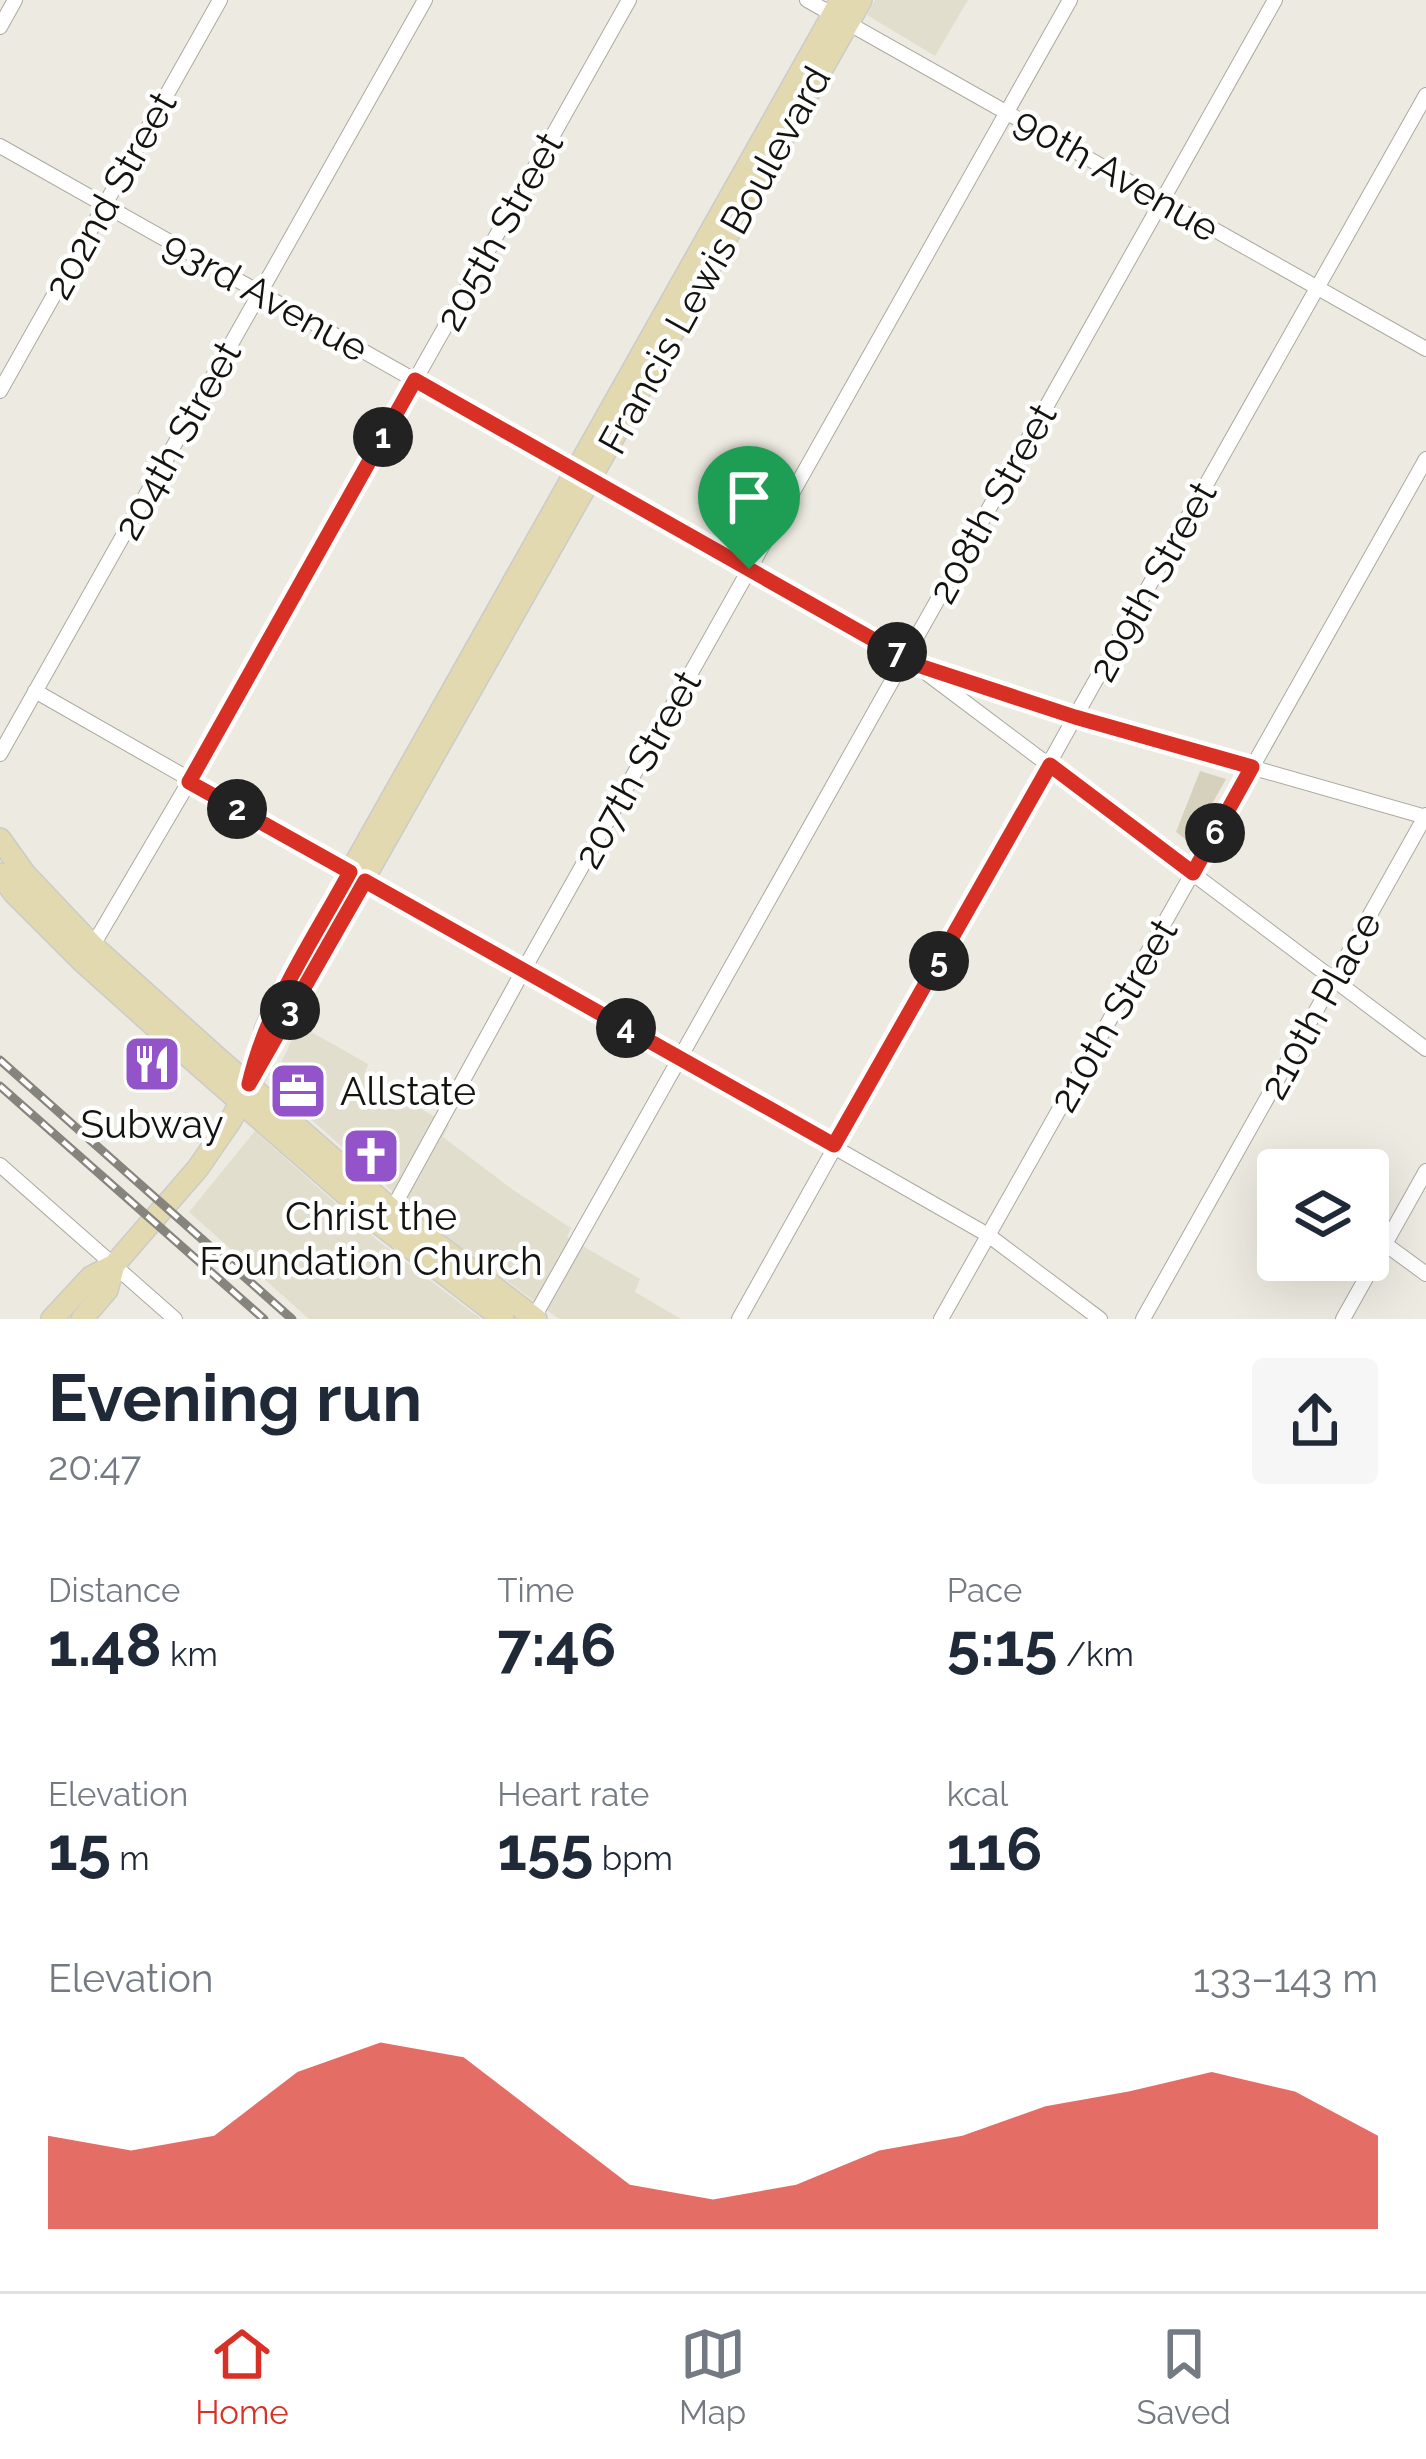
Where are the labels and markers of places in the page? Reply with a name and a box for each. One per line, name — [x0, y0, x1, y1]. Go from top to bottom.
pin: 1 — [353, 407, 413, 467]
pin — [698, 446, 800, 569]
pin: 7 — [867, 622, 927, 682]
pin: 2 — [207, 779, 267, 839]
pin: 6 — [1185, 803, 1245, 863]
pin: 5 — [909, 931, 969, 991]
pin: 3 — [260, 980, 320, 1040]
pin: 4 — [596, 998, 656, 1058]
restaurant icon: Subway — [121, 1033, 183, 1095]
office icon: Allstate — [267, 1060, 329, 1122]
place label: Allstate — [340, 1068, 476, 1114]
place label: Subway — [80, 1101, 224, 1147]
church icon: Christ the Foundation Church — [340, 1125, 402, 1187]
place label: Christ the Foundation Church — [199, 1193, 543, 1284]

